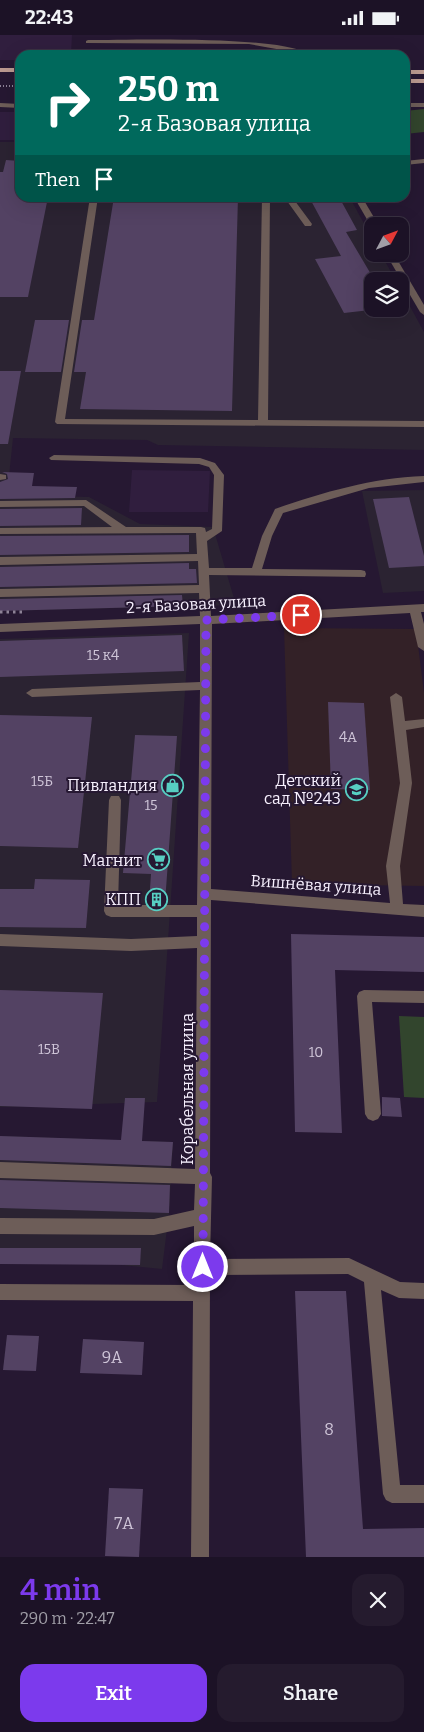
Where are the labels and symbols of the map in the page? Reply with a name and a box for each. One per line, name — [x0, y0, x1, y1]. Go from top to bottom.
north arrow — [364, 217, 409, 263]
street label: 2-я Базовая улица — [125, 591, 267, 617]
pin — [280, 594, 322, 636]
house number: 15 к4 — [87, 647, 119, 664]
house number: 4А — [339, 729, 357, 746]
place label: Детский сад №243 — [264, 771, 341, 808]
house number: 15Б — [31, 773, 53, 790]
shop icon: Пивландия — [161, 773, 185, 797]
place label: Пивландия — [67, 776, 157, 795]
school or university icon: Детский сад №243 — [345, 777, 369, 801]
house number: 15 — [144, 797, 158, 814]
supermarket icon: Магнит — [146, 848, 170, 872]
place label: Магнит — [83, 851, 142, 870]
street label: Вишнёвая улица — [250, 871, 382, 899]
building icon: КПП — [145, 887, 169, 911]
place label: КПП — [105, 890, 141, 909]
street label: Корабельная улица — [178, 1013, 197, 1165]
house number: 15В — [38, 1041, 60, 1058]
house number: 10 — [309, 1044, 323, 1061]
position arrow — [176, 1240, 228, 1292]
house number: 9А — [102, 1348, 123, 1367]
house number: 8 — [324, 1420, 334, 1439]
house number: 7А — [114, 1514, 134, 1533]

